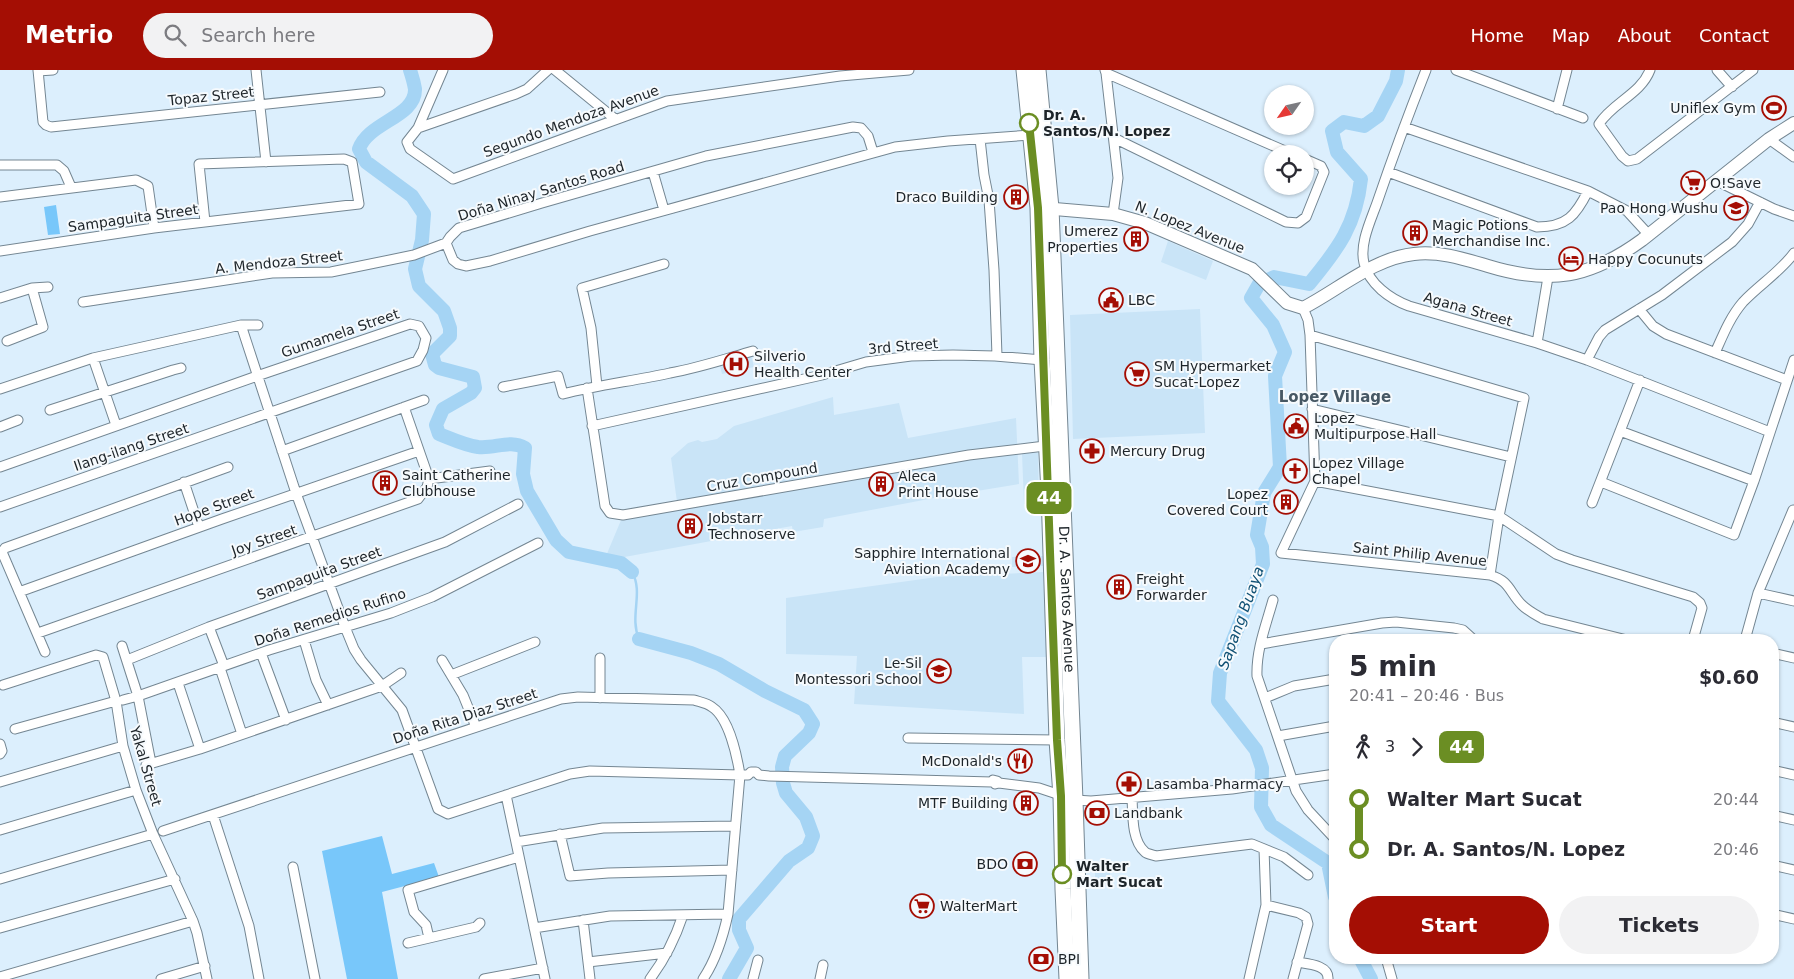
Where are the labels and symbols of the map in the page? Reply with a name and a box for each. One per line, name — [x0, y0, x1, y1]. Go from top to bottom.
street label: Segundo Mendoza Avenue — [481, 82, 661, 160]
street label: Topaz Street — [166, 83, 255, 109]
north arrow — [1264, 85, 1314, 135]
sports icon: Uniflex Gym — [1761, 95, 1787, 121]
place label: Uniflex Gym — [1670, 100, 1756, 116]
place label: Dr. A. Santos/N. Lopez — [1043, 107, 1170, 139]
marker: Dr. A. Santos/N. Lopez — [1019, 113, 1039, 133]
street label: Doña Ninay Santos Road — [456, 158, 626, 224]
supermarket icon: O!Save — [1680, 170, 1706, 196]
place label: O!Save — [1710, 175, 1761, 191]
building icon: Draco Building — [1003, 184, 1029, 210]
place label: Draco Building — [895, 189, 998, 205]
school or university icon: Pao Hong Wushu — [1723, 195, 1749, 221]
street label: N. Lopez Avenue — [1133, 198, 1247, 256]
place label: Pao Hong Wushu — [1600, 200, 1718, 216]
street label: Sampaguita Street — [67, 201, 200, 235]
place label: Magic Potions Merchandise Inc. — [1432, 217, 1550, 249]
building icon: Magic Potions Merchandise Inc. — [1402, 220, 1428, 246]
place label: Umerez Properties — [1047, 223, 1118, 255]
building icon: Umerez Properties — [1123, 226, 1149, 252]
hotel icon: Happy Cocunuts — [1558, 246, 1584, 272]
street label: A. Mendoza Street — [214, 247, 344, 277]
place label: Happy Cocunuts — [1588, 251, 1703, 267]
public building icon: LBC — [1098, 287, 1124, 313]
street label: Agana Street — [1422, 289, 1515, 329]
place label: LBC — [1128, 292, 1155, 308]
street label: Gumamela Street — [279, 305, 402, 361]
street label: 3rd Street — [867, 335, 939, 357]
place label: Silverio Health Center — [754, 348, 852, 380]
hospital icon: Silverio Health Center — [723, 351, 749, 377]
place label: SM Hypermarket Sucat-Lopez — [1154, 358, 1271, 390]
supermarket icon: SM Hypermarket Sucat-Lopez — [1124, 361, 1150, 387]
district label: Lopez Village — [1279, 388, 1391, 406]
place label: Lopez Multipurpose Hall — [1314, 410, 1436, 442]
public building icon: Lopez Multipurpose Hall — [1283, 413, 1309, 439]
street label: Ilang-ilang Street — [71, 420, 191, 474]
pharmacy icon: Mercury Drug — [1079, 438, 1105, 464]
place label: Mercury Drug — [1110, 443, 1206, 459]
place label: Lopez Village Chapel — [1312, 455, 1404, 487]
church icon: Lopez Village Chapel — [1282, 458, 1308, 484]
street label: Cruz Compound — [705, 459, 819, 495]
place label: Saint Catherine Clubhouse — [402, 467, 511, 499]
place label: Aleca Print House — [898, 468, 979, 500]
building icon: Saint Catherine Clubhouse — [372, 470, 398, 496]
building icon: Aleca Print House — [868, 471, 894, 497]
line badge: 44 — [1026, 482, 1072, 514]
street label: Hope Street — [172, 485, 256, 529]
place label: Lopez Covered Court — [1167, 486, 1268, 518]
building icon: Lopez Covered Court — [1273, 489, 1299, 515]
place label: Jobstarr Technoserve — [707, 510, 795, 542]
building icon: Jobstarr Technoserve — [677, 513, 703, 539]
street label: Joy Street — [228, 521, 299, 559]
street label: Dr. A. Santos Avenue — [1056, 525, 1078, 673]
street label: Saint Philip Avenue — [1352, 539, 1488, 569]
street label: Sampaguita Street — [255, 543, 384, 603]
place label: Sapphire International Aviation Academy — [854, 545, 1010, 577]
school or university icon: Sapphire International Aviation Academy — [1015, 548, 1041, 574]
water label: Sapang Buaya — [1214, 564, 1268, 672]
place label: Freight Forwarder — [1136, 571, 1207, 603]
building icon: Freight Forwarder — [1106, 574, 1132, 600]
street label: Doña Remedios Rufino — [252, 585, 408, 649]
place label: Le-Sil Montessori School — [795, 655, 922, 687]
school or university icon: Le-Sil Montessori School — [926, 658, 952, 684]
street label: Doña Rita Diaz Street — [391, 685, 540, 747]
street label: Yakal Street — [127, 723, 165, 808]
restaurant icon: McDonald's — [1007, 748, 1033, 774]
place label: McDonald's — [922, 753, 1002, 769]
pharmacy icon: Lasamba Pharmacy — [1116, 771, 1142, 797]
place label: Lasamba Pharmacy — [1146, 776, 1283, 792]
building icon: MTF Building — [1013, 790, 1039, 816]
place label: MTF Building — [918, 795, 1008, 811]
bank icon: Landbank — [1084, 800, 1110, 826]
place label: Landbank — [1114, 805, 1183, 821]
bank icon: BDO — [1012, 851, 1038, 877]
place label: BDO — [977, 856, 1008, 872]
place label: Walter Mart Sucat — [1076, 858, 1163, 890]
marker: Walter Mart Sucat — [1052, 864, 1072, 884]
supermarket icon: WalterMart — [909, 893, 935, 919]
place label: WalterMart — [940, 898, 1018, 914]
bank icon: BPI — [1028, 946, 1054, 972]
place label: BPI — [1058, 951, 1080, 967]

